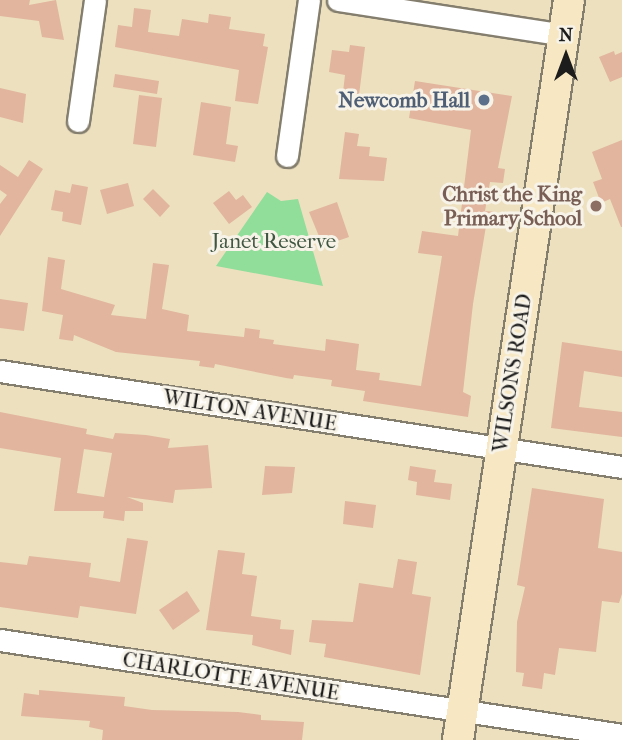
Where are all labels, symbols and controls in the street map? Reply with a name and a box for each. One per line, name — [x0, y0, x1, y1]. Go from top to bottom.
north arrow — [531, 21, 601, 91]
text: N — [559, 24, 573, 46]
place label: Newcomb Hall — [338, 87, 470, 113]
marker: Newcomb Hall — [476, 92, 492, 108]
place label: Christ the King Primary School — [442, 181, 582, 231]
marker: Christ the King Primary School — [588, 198, 604, 214]
park label: Janet Reserve — [212, 228, 336, 254]
street label: WILSONS ROAD — [487, 292, 537, 454]
street label: WILTON AVENUE — [161, 384, 339, 436]
street label: CHARLOTTE AVENUE — [121, 646, 341, 706]

